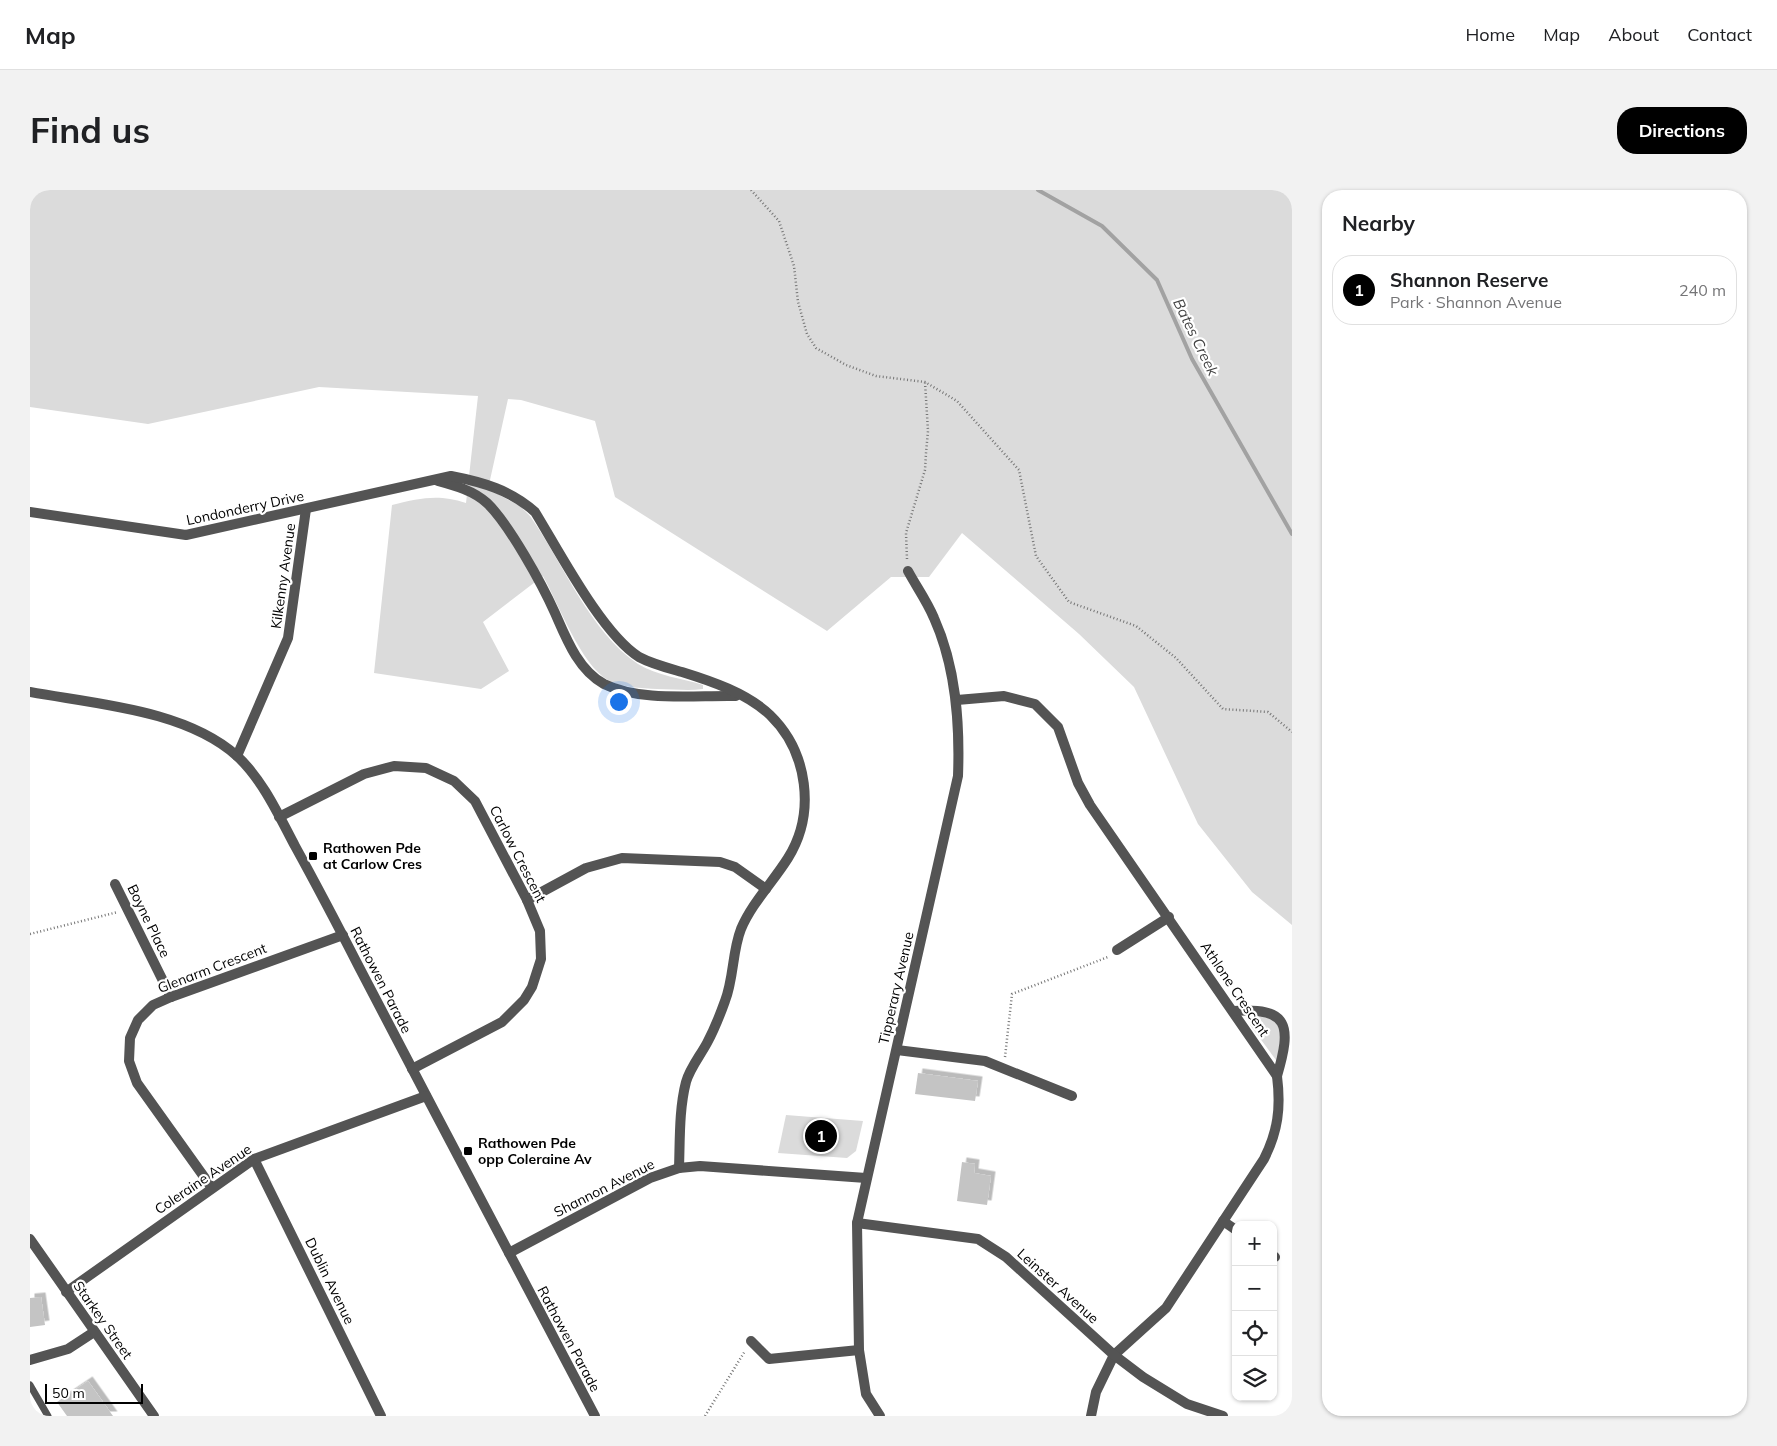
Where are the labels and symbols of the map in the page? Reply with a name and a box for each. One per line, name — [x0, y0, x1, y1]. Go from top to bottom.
water label: Bates Creek — [1169, 295, 1223, 380]
street label: Londonderry Drive — [185, 487, 305, 529]
street label: Kilkenny Avenue — [267, 522, 299, 630]
your location — [606, 689, 632, 715]
street label: Carlow Crescent — [486, 802, 550, 906]
place label: Rathowen Pde at Carlow Cres — [323, 839, 422, 873]
marker: Rathowen Pde at Carlow Cres — [307, 850, 319, 862]
street label: Boyne Place — [123, 881, 175, 961]
street label: Rathowen Parade — [346, 924, 416, 1036]
street label: Tipperary Avenue — [874, 930, 918, 1046]
street label: Athlone Crescent — [1197, 938, 1273, 1040]
street label: Glenarm Crescent — [155, 939, 269, 997]
pin: 1 — [805, 1117, 837, 1155]
place label: Rathowen Pde opp Coleraine Av — [478, 1134, 592, 1168]
street label: Coleraine Avenue — [151, 1140, 255, 1218]
marker: Rathowen Pde opp Coleraine Av — [462, 1145, 474, 1157]
street label: Shannon Avenue — [551, 1155, 657, 1221]
street label: Dublin Avenue — [301, 1235, 359, 1327]
street label: Leinster Avenue — [1014, 1245, 1102, 1327]
street label: Starkey Street — [69, 1277, 137, 1363]
street label: Rathowen Parade — [534, 1283, 604, 1395]
scale bar — [45, 1381, 142, 1404]

